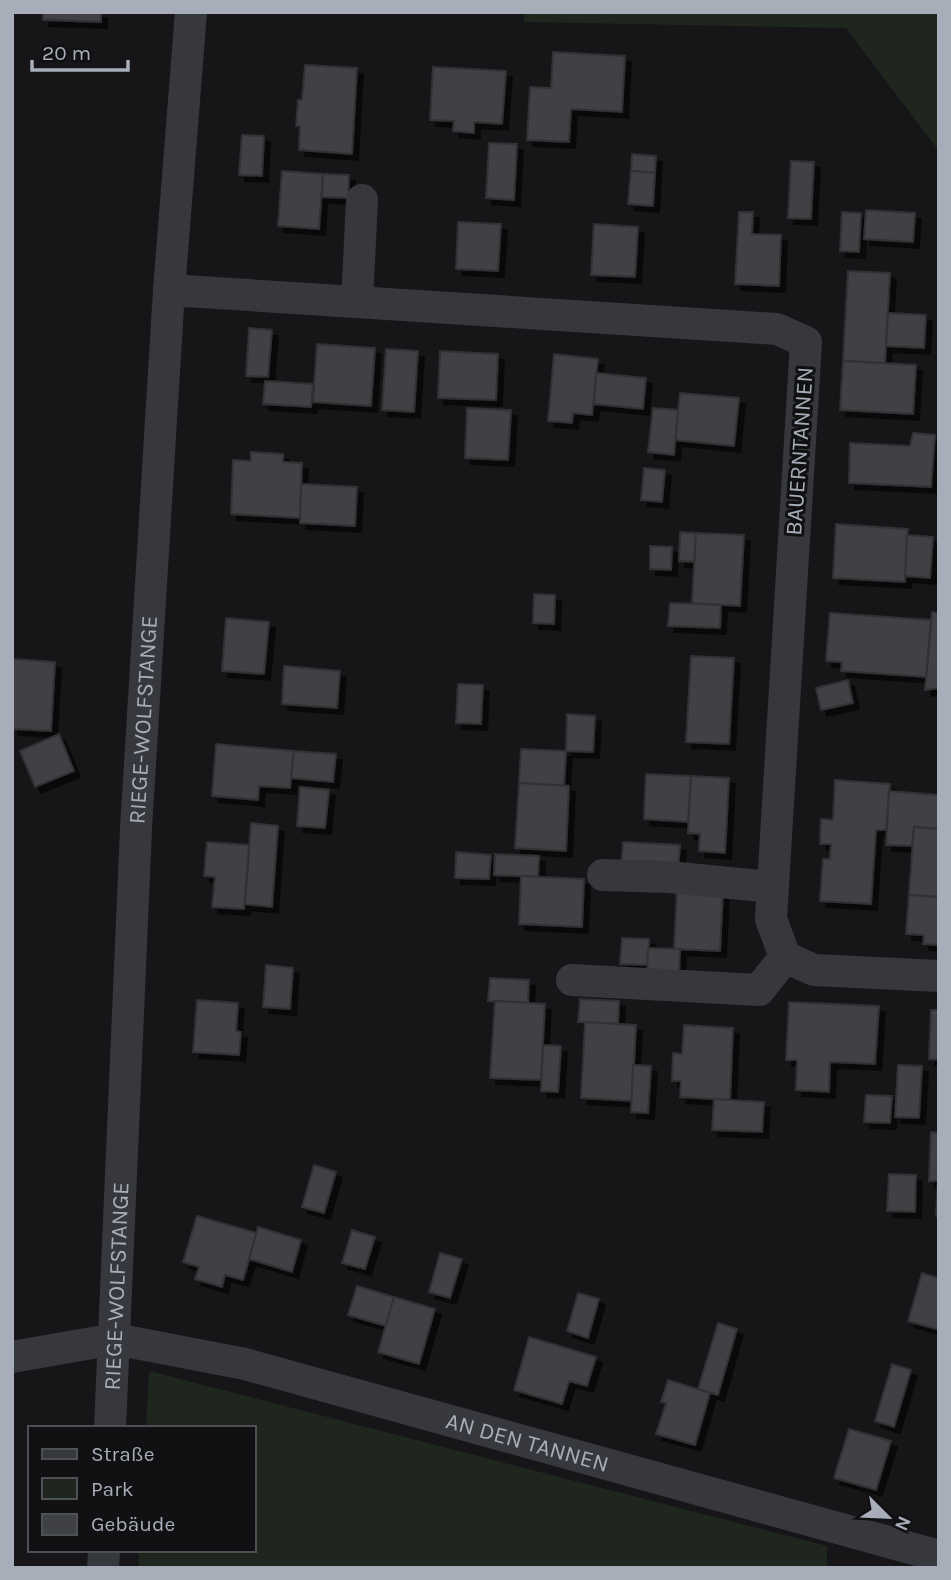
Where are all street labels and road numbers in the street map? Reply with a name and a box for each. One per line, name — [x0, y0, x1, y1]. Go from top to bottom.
street label: BAUERNTANNEN — [780, 366, 819, 536]
street label: RIEGE-WOLFSTANGE — [123, 615, 163, 825]
street label: RIEGE-WOLFSTANGE — [99, 1181, 135, 1391]
street label: AN DEN TANNEN — [443, 1407, 612, 1478]

